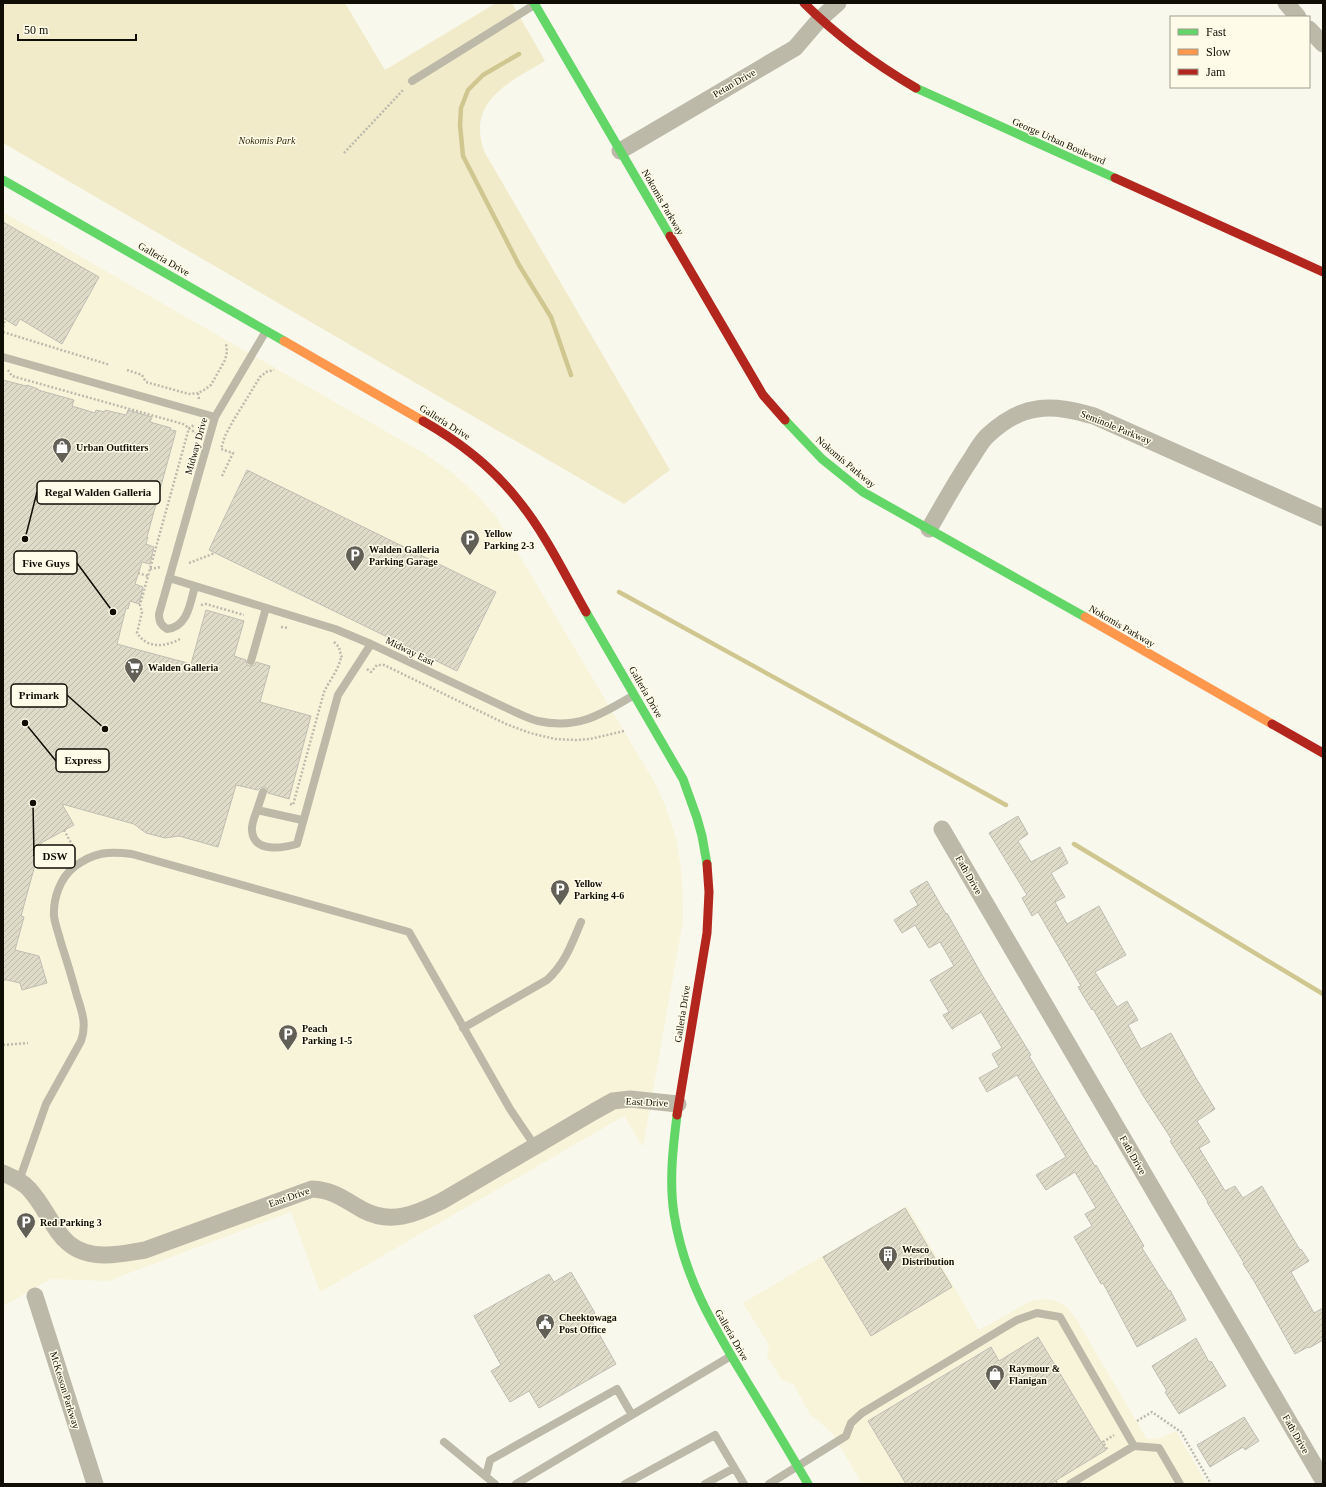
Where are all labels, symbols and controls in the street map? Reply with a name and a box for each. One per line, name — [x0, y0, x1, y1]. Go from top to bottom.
scale bar — [18, 16, 136, 42]
legend — [1170, 16, 1310, 88]
text: 50 m — [24, 23, 49, 37]
text: Fast — [1206, 25, 1227, 39]
text: Slow — [1206, 45, 1231, 59]
text: Jam — [1206, 65, 1226, 79]
street label: Petan Drive — [711, 66, 758, 100]
street label: George Urban Boulevard — [1011, 115, 1107, 167]
park label: Nokomis Park — [238, 135, 296, 146]
street label: Nokomis Parkway — [640, 167, 686, 237]
street label: Galleria Drive — [136, 240, 192, 278]
street label: Galleria Drive — [418, 402, 473, 442]
street label: Seminole Parkway — [1079, 408, 1153, 446]
street label: Midway Drive — [183, 416, 210, 476]
street label: Nokomis Parkway — [814, 434, 878, 490]
shop icon: Urban Outfitters — [51, 436, 73, 464]
place label: Urban Outfitters — [76, 442, 149, 453]
callout: Regal Walden Galleria — [37, 481, 160, 504]
text: Regal Walden Galleria — [45, 486, 152, 498]
parking icon: Yellow Parking 2-3 — [459, 528, 481, 556]
place label: Yellow Parking 2-3 — [484, 528, 534, 551]
parking icon: Walden Galleria Parking Garage — [344, 544, 366, 572]
place label: Walden Galleria Parking Garage — [369, 544, 439, 567]
callout: Five Guys — [14, 551, 77, 574]
text: Five Guys — [22, 557, 70, 569]
street label: Nokomis Parkway — [1087, 603, 1157, 649]
street label: Midway East — [384, 634, 436, 668]
supermarket icon: Walden Galleria — [123, 656, 145, 684]
place label: Walden Galleria — [148, 662, 218, 673]
street label: Galleria Drive — [627, 664, 665, 720]
callout: Primark — [11, 684, 67, 707]
text: Primark — [19, 689, 60, 701]
callout: Express — [56, 749, 109, 772]
text: Express — [64, 754, 102, 766]
callout: DSW — [34, 845, 75, 868]
text: DSW — [42, 850, 68, 862]
street label: Fath Drive — [953, 854, 985, 897]
parking icon: Yellow Parking 4-6 — [549, 878, 571, 906]
place label: Yellow Parking 4-6 — [574, 878, 624, 901]
street label: Galleria Drive — [672, 984, 692, 1043]
parking icon: Peach Parking 1-5 — [277, 1023, 299, 1051]
place label: Peach Parking 1-5 — [302, 1023, 352, 1046]
street label: East Drive — [625, 1095, 669, 1109]
street label: Fath Drive — [1117, 1134, 1149, 1177]
street label: East Drive — [267, 1185, 311, 1209]
parking icon: Red Parking 3 — [15, 1211, 37, 1239]
place label: Red Parking 3 — [40, 1217, 102, 1228]
building icon: Wesco Distribution — [877, 1244, 899, 1272]
place label: Wesco Distribution — [902, 1244, 955, 1267]
street label: Galleria Drive — [713, 1307, 751, 1363]
public building icon: Cheektowaga Post Office — [534, 1312, 556, 1340]
place label: Cheektowaga Post Office — [559, 1312, 617, 1335]
street label: McKesson Parkway — [48, 1350, 82, 1430]
shop icon: Raymour & Flanigan — [984, 1363, 1006, 1391]
place label: Raymour & Flanigan — [1009, 1363, 1060, 1386]
street label: Fath Drive — [1280, 1413, 1312, 1456]

